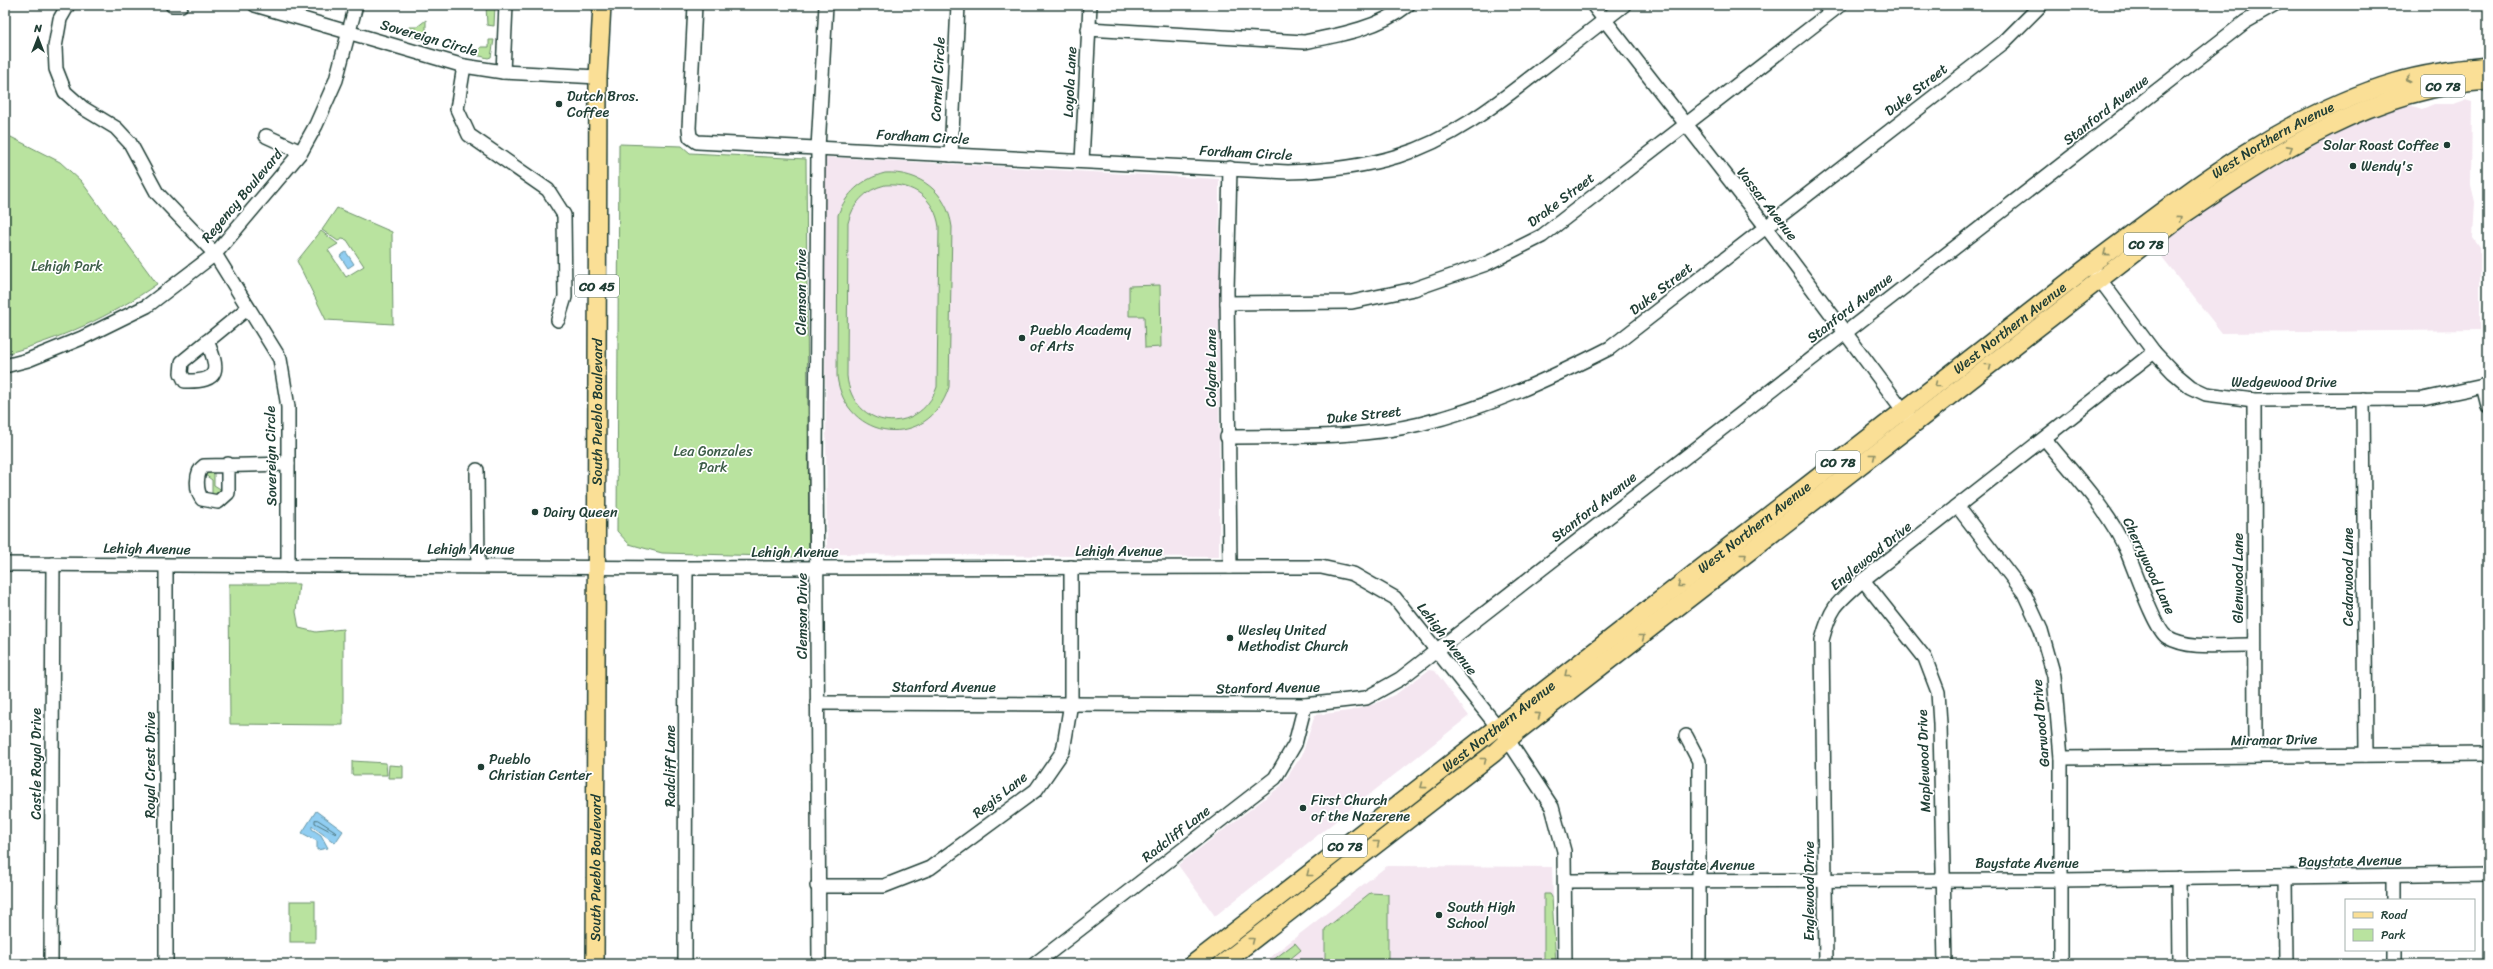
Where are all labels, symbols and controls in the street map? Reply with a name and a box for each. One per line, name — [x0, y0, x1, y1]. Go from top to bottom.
street label: Sovereign Circle — [377, 12, 481, 64]
north arrow — [18, 18, 58, 58]
text: N — [33, 19, 42, 38]
street label: Cornell Circle — [923, 36, 953, 122]
street label: Loyola Lane — [1056, 46, 1084, 118]
street label: Duke Street — [1879, 57, 1953, 123]
street label: Stanford Avenue — [2057, 68, 2155, 152]
one-way arrow — [2405, 74, 2412, 83]
road number: CO 78 — [2421, 75, 2465, 97]
place label: Dutch Bros. Coffee — [567, 84, 639, 125]
street label: West Northern Avenue — [2206, 94, 2338, 185]
marker: Dutch Bros. Coffee — [554, 99, 564, 109]
street label: Fordham Circle — [876, 122, 970, 152]
place label: Solar Roast Coffee — [2323, 133, 2439, 158]
street label: Fordham Circle — [1199, 138, 1293, 168]
marker: Solar Roast Coffee — [2442, 140, 2452, 150]
street label: Regency Boulevard — [195, 142, 290, 249]
one-way arrow — [2286, 145, 2293, 152]
place label: Wendy's — [2361, 154, 2413, 179]
street label: Vassar Avenue — [1730, 161, 1804, 247]
marker: Wendy's — [2348, 161, 2358, 171]
street label: Drake Street — [1522, 166, 1600, 234]
one-way arrow — [2176, 216, 2183, 223]
road number: CO 78 — [2124, 233, 2168, 255]
street label: Clemson Drive — [789, 249, 814, 335]
one-way arrow — [2104, 249, 2111, 256]
park label: Lehigh Park — [31, 254, 103, 279]
street label: Duke Street — [1624, 256, 1698, 322]
street label: Stanford Avenue — [1801, 266, 1899, 350]
road number: CO 45 — [575, 275, 619, 297]
street label: West Northern Avenue — [1947, 275, 2072, 380]
place label: Pueblo Academy of Arts — [1030, 318, 1132, 359]
street label: Colgate Lane — [1199, 329, 1224, 407]
marker: Pueblo Academy of Arts — [1017, 333, 1027, 343]
street label: South Pueblo Boulevard — [584, 337, 610, 486]
one-way arrow — [1985, 363, 1992, 370]
street label: Wedgewood Drive — [2231, 370, 2337, 395]
one-way arrow — [1935, 380, 1942, 387]
street label: Duke Street — [1325, 399, 1403, 431]
street label: Sovereign Circle — [258, 405, 284, 506]
park label: Lea Gonzales Park — [674, 439, 753, 480]
road number: CO 78 — [1816, 451, 1860, 473]
one-way arrow — [1869, 454, 1876, 461]
street label: Stanford Avenue — [1545, 465, 1643, 549]
street label: West Northern Avenue — [1691, 474, 1817, 580]
place label: Dairy Queen — [543, 500, 618, 525]
marker: Dairy Queen — [530, 507, 540, 517]
street label: Cherrywood Lane — [2115, 513, 2183, 619]
street label: Englewood Drive — [1824, 515, 1918, 597]
street label: Cedarwood Lane — [2336, 527, 2361, 626]
street label: Glenwood Lane — [2226, 533, 2251, 623]
street label: Lehigh Avenue — [103, 536, 191, 562]
street label: Lehigh Avenue — [427, 537, 515, 562]
street label: Lehigh Avenue — [1075, 539, 1163, 564]
street label: Lehigh Avenue — [751, 540, 839, 565]
one-way arrow — [1740, 554, 1747, 561]
street label: Clemson Drive — [790, 573, 815, 659]
one-way arrow — [1677, 580, 1684, 587]
street label: Lehigh Avenue — [1410, 597, 1484, 681]
place label: Wesley United Methodist Church — [1238, 618, 1348, 659]
marker: Wesley United Methodist Church — [1225, 633, 1235, 643]
one-way arrow — [1637, 634, 1644, 641]
one-way arrow — [1564, 669, 1571, 676]
street label: West Northern Avenue — [1436, 673, 1561, 779]
street label: Stanford Avenue — [892, 675, 996, 700]
street label: Stanford Avenue — [1216, 675, 1320, 701]
street label: Garwood Drive — [2025, 678, 2057, 768]
street label: Castle Royal Drive — [24, 708, 49, 820]
street label: Maplewood Drive — [1910, 709, 1938, 813]
street label: Royal Crest Drive — [138, 712, 163, 818]
one-way arrow — [1534, 713, 1541, 720]
street label: Radcliff Lane — [658, 725, 683, 807]
street label: Miramar Drive — [2230, 727, 2318, 753]
place label: Pueblo Christian Center — [489, 747, 592, 788]
one-way arrow — [1480, 758, 1487, 765]
marker: Pueblo Christian Center — [476, 762, 486, 772]
street label: Regis Lane — [967, 765, 1033, 825]
one-way arrow — [1420, 781, 1427, 788]
place label: First Church of the Nazerene — [1311, 788, 1410, 829]
street label: South Pueblo Boulevard — [583, 793, 608, 942]
street label: Radcliff Lane — [1136, 799, 1216, 869]
marker: First Church of the Nazerene — [1298, 803, 1308, 813]
road number: CO 78 — [1323, 835, 1367, 857]
one-way arrow — [1372, 840, 1379, 847]
street label: Englewood Drive — [1797, 841, 1822, 941]
street label: Baystate Avenue — [2298, 848, 2402, 874]
street label: Baystate Avenue — [1975, 851, 2079, 876]
street label: Baystate Avenue — [1651, 853, 1755, 878]
one-way arrow — [1306, 869, 1313, 876]
place label: South High School — [1447, 895, 1516, 936]
legend — [2345, 899, 2475, 951]
text: Road — [2381, 904, 2408, 926]
marker: South High School — [1434, 910, 1444, 920]
text: Park — [2381, 924, 2406, 946]
one-way arrow — [1248, 938, 1255, 945]

